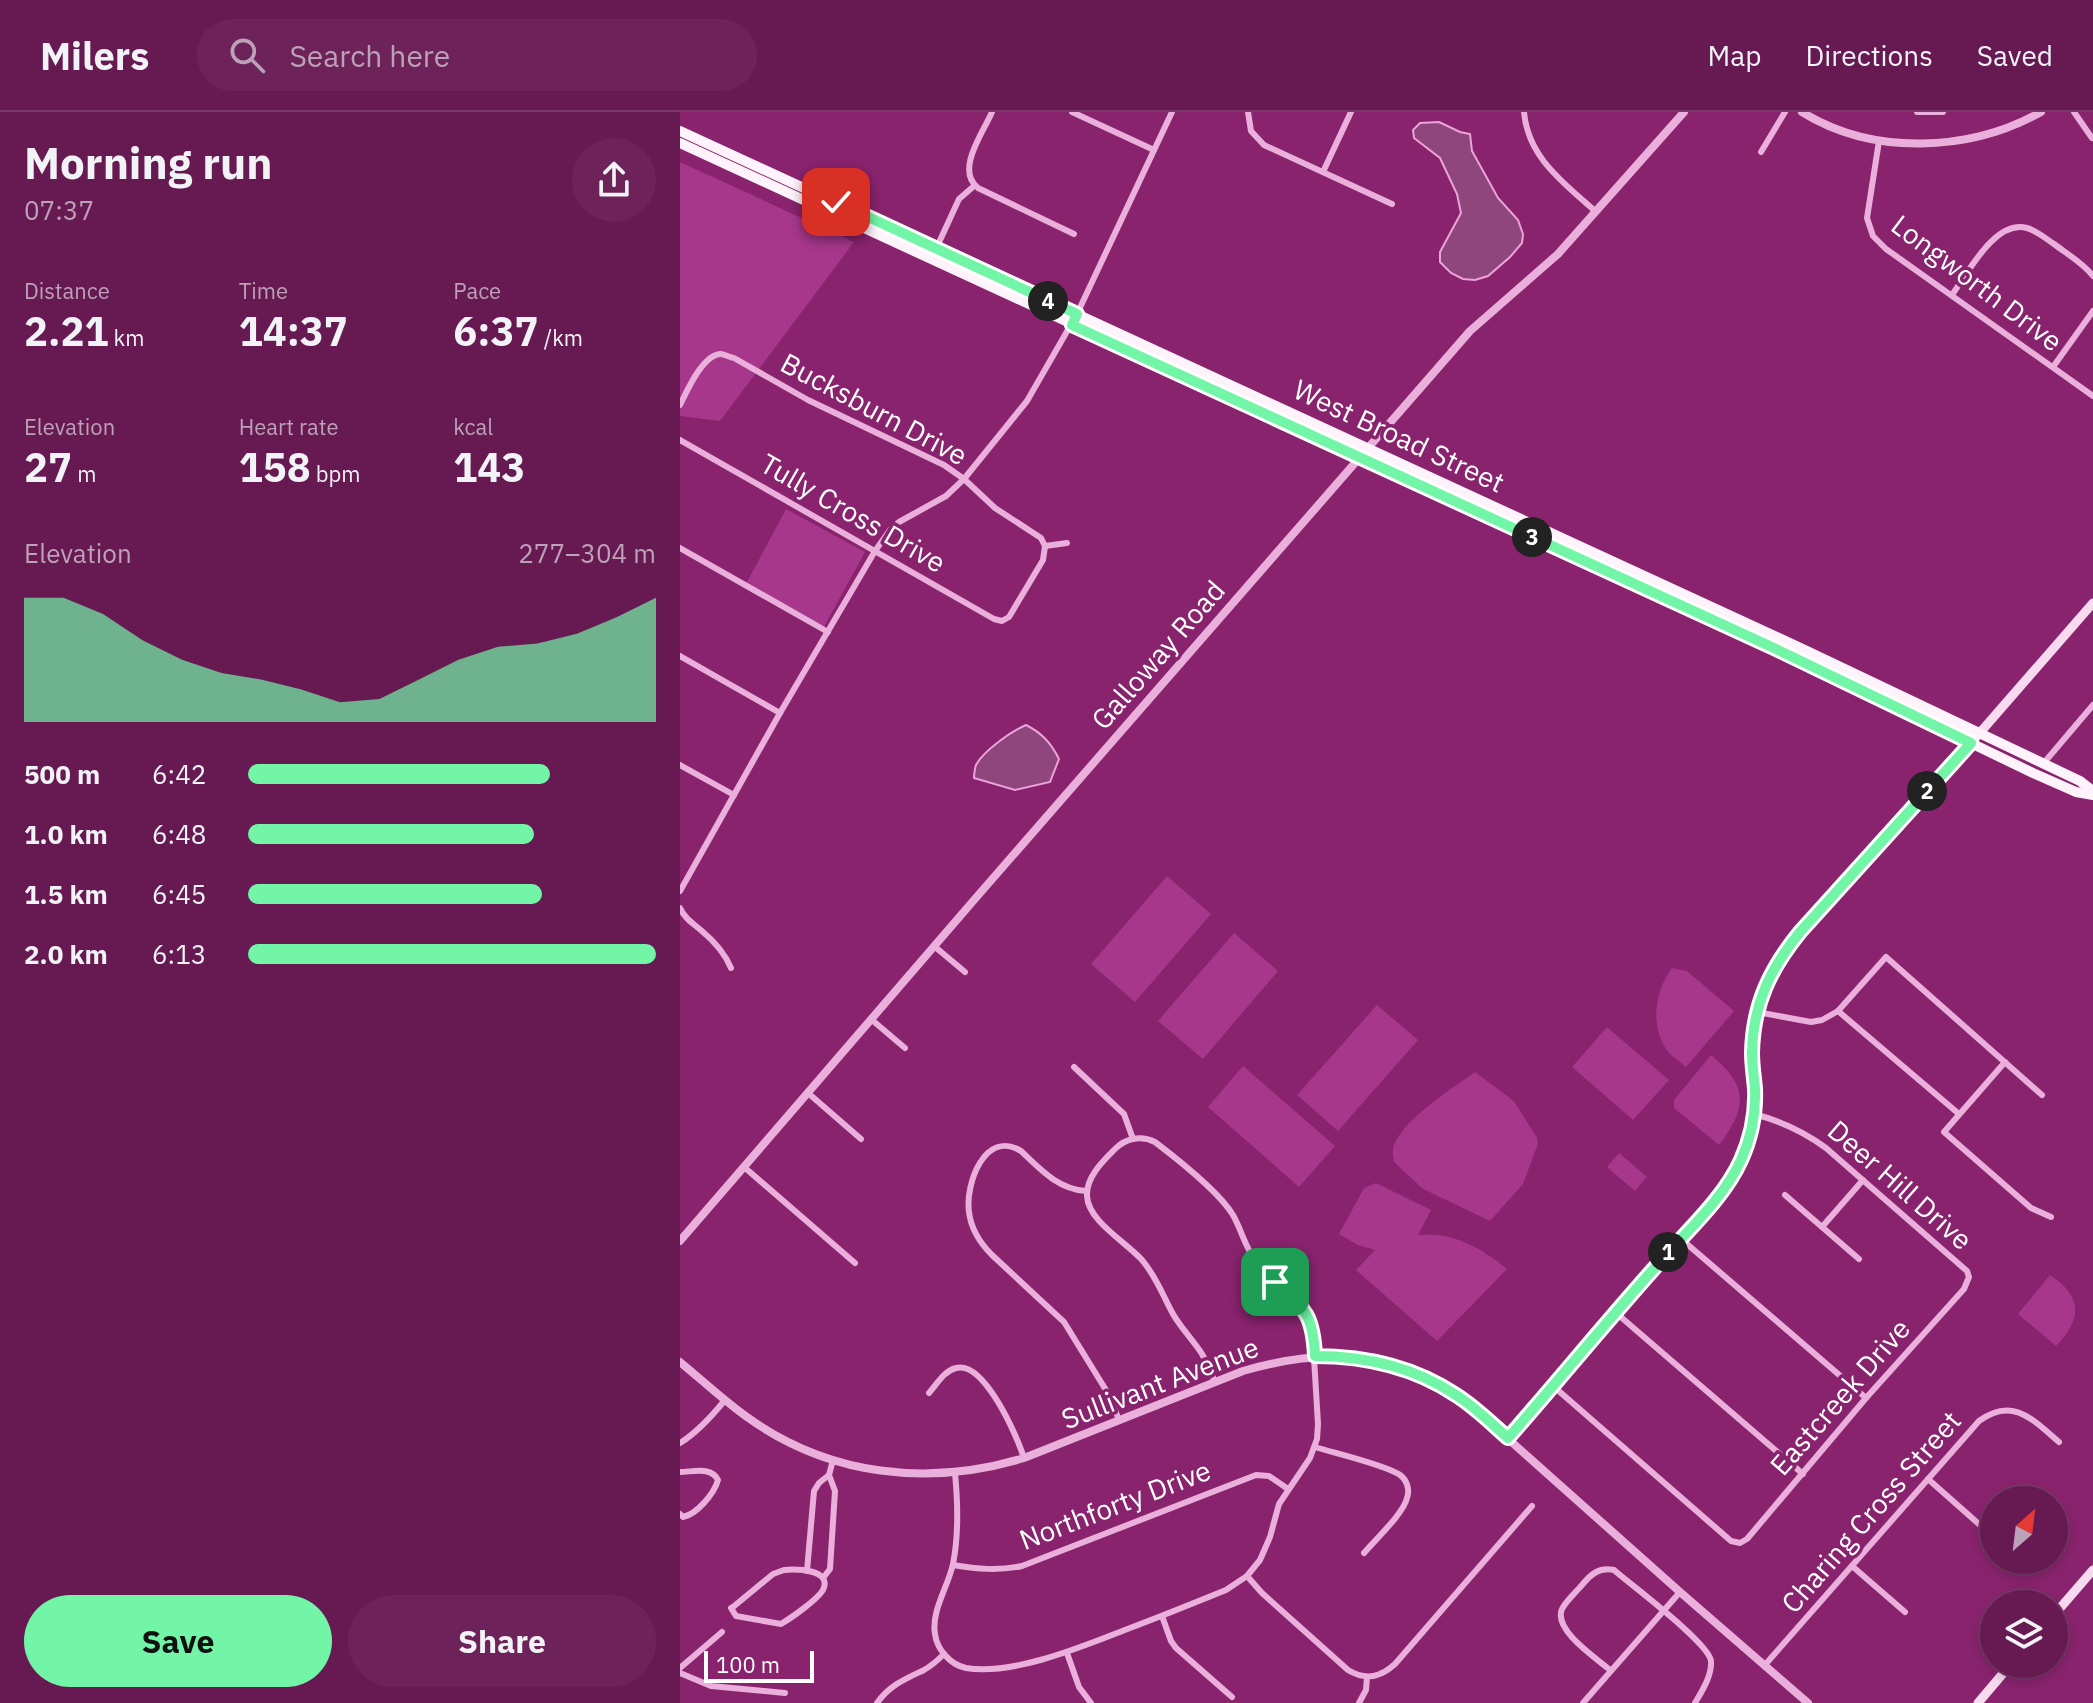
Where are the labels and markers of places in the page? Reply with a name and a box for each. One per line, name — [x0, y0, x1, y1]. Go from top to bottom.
pin — [802, 168, 870, 236]
pin: 4 — [1028, 281, 1068, 321]
pin: 3 — [1512, 517, 1552, 557]
pin: 2 — [1907, 771, 1947, 811]
pin: 1 — [1648, 1232, 1688, 1272]
pin — [1241, 1248, 1309, 1316]

